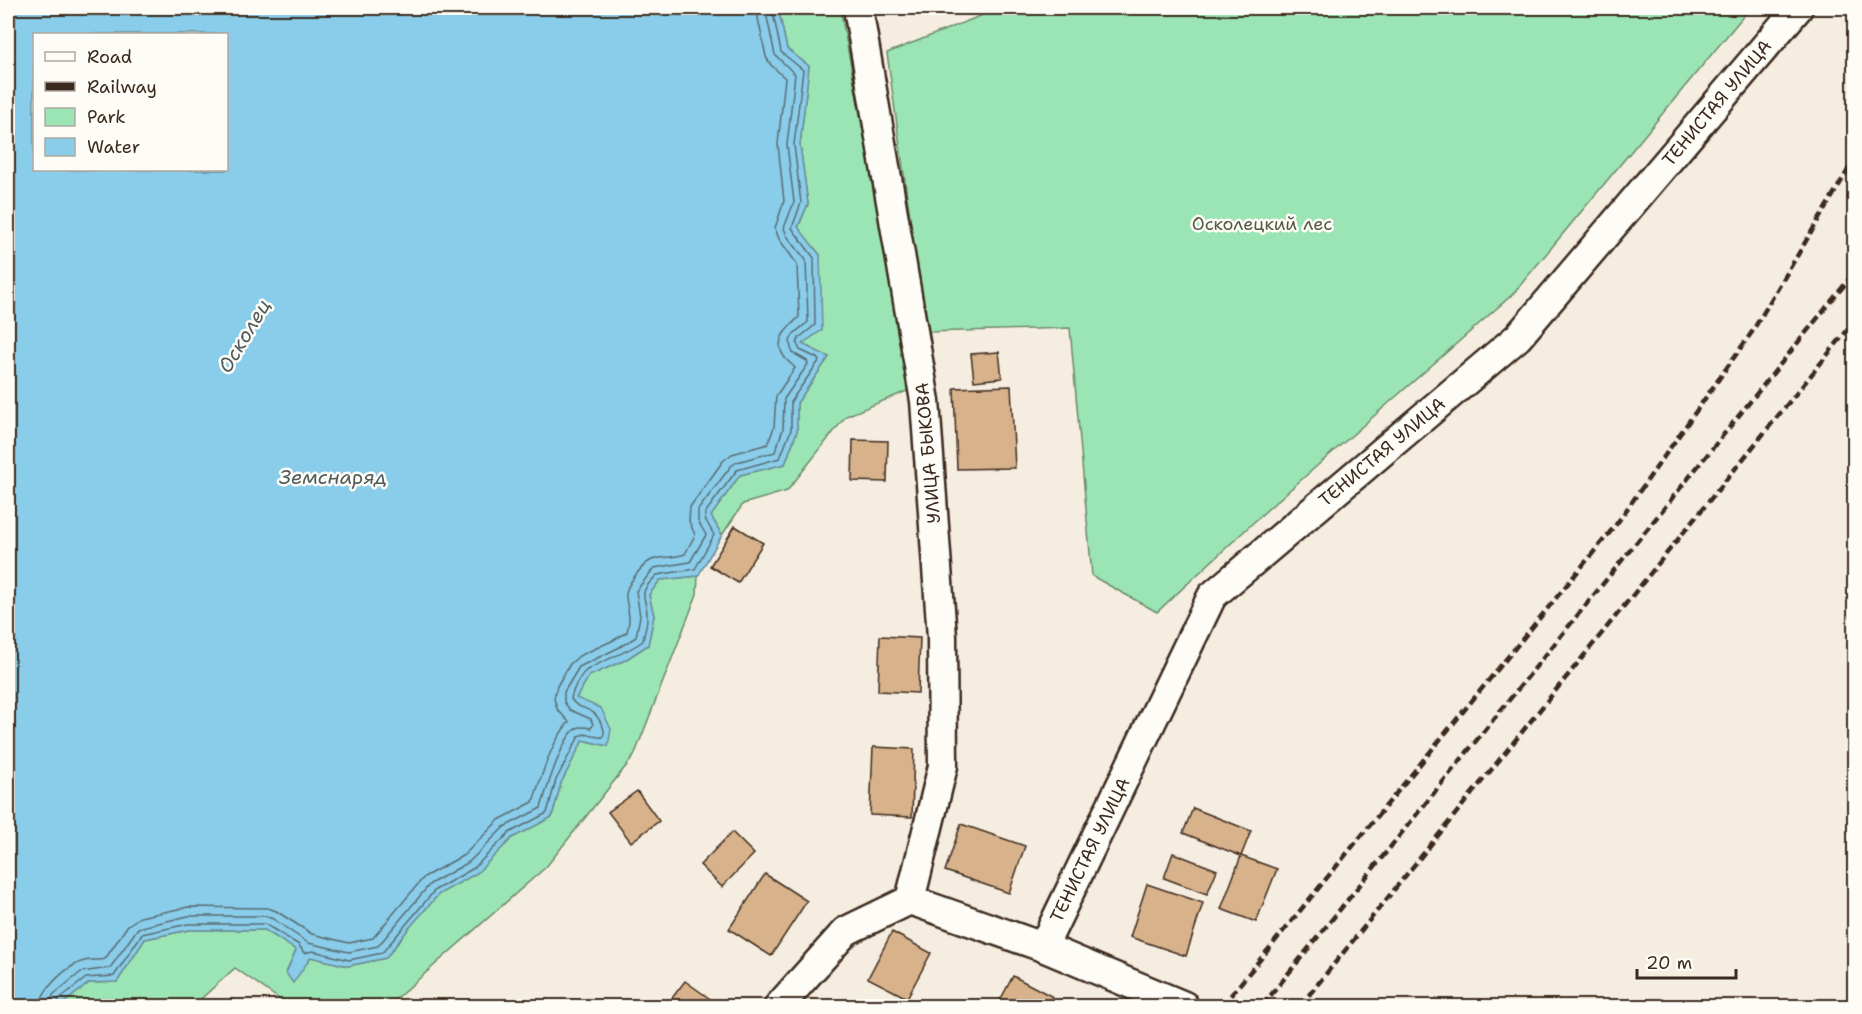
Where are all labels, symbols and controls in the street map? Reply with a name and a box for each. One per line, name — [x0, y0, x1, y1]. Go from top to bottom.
legend — [33, 33, 228, 171]
street label: ТЕНИСТАЯ УЛИЦА — [1657, 35, 1777, 171]
text: Road — [87, 45, 132, 69]
text: Railway — [87, 75, 157, 99]
text: Park — [87, 105, 126, 129]
text: Water — [87, 135, 140, 159]
park label: Осколецкий лес — [1192, 212, 1332, 236]
water label: Осколец — [212, 294, 276, 378]
street label: УЛИЦА БЫКОВА — [910, 381, 946, 525]
street label: ТЕНИСТАЯ УЛИЦА — [1314, 392, 1450, 512]
water label: Земснаряд — [279, 464, 387, 490]
street label: ТЕНИСТАЯ УЛИЦА — [1044, 774, 1136, 926]
scale bar — [1637, 942, 1736, 980]
text: 20 m — [1646, 951, 1692, 975]

